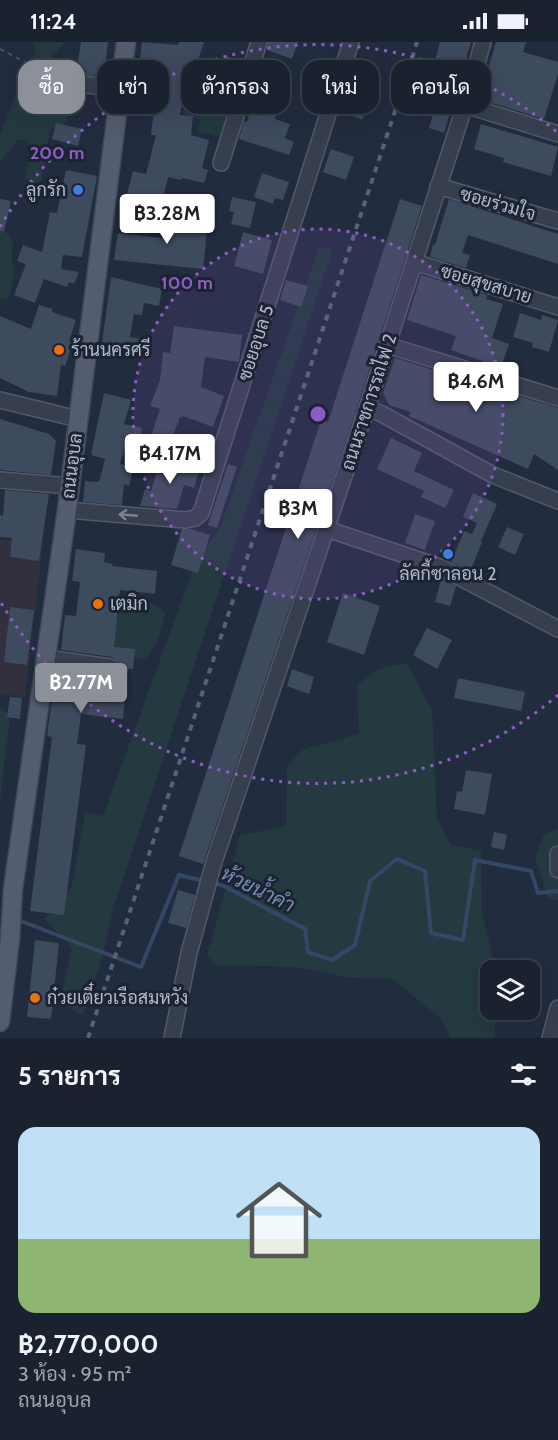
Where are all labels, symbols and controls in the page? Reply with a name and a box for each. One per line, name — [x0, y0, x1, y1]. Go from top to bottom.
text: 11:24 — [30, 8, 76, 35]
chip: ซื้อ — [18, 60, 85, 114]
chip: เช่า — [97, 60, 169, 114]
chip: ตัวกรอง — [181, 60, 290, 114]
chip: ใหม่ — [302, 60, 379, 114]
chip: คอนโด — [391, 60, 491, 114]
text: 200 m — [30, 142, 84, 164]
place label: ลูกรัก — [26, 179, 66, 203]
street label: ซอยร่วมใจ — [458, 181, 539, 225]
marker: ลูกรัก — [71, 183, 85, 197]
pin: ฿3.28M — [118, 194, 216, 245]
text: ฿3.28M — [134, 201, 200, 225]
street label: ซอยสุขสบาย — [437, 260, 534, 309]
text: 100 m — [161, 272, 213, 294]
street label: ซอยอุบล 5 — [233, 302, 280, 384]
street label: ถนนราชการรถไฟ 2 — [335, 330, 401, 473]
place label: ร้านนครศรี — [71, 337, 151, 361]
marker: ร้านนครศรี — [52, 343, 66, 357]
pin: ฿4.6M — [434, 362, 518, 413]
text: ฿4.6M — [448, 369, 504, 393]
centre of rings — [308, 404, 328, 424]
street label: ถนนอุบล — [57, 432, 88, 500]
pin: ฿4.17M — [121, 434, 219, 485]
text: ฿4.17M — [139, 441, 201, 465]
pin: ฿3M — [269, 489, 327, 540]
text: ฿3M — [278, 496, 318, 520]
one-way arrow — [118, 509, 138, 520]
marker: ลัคกี้ซาลอน 2 — [441, 547, 455, 561]
place label: ลัคกี้ซาลอน 2 — [399, 558, 497, 585]
place label: เตมิก — [110, 593, 148, 615]
marker: เตมิก — [91, 597, 105, 611]
pin: ฿2.77M — [32, 663, 130, 714]
text: ฿2.77M — [49, 670, 113, 694]
water label: ห้วยน้ำคำ — [217, 856, 301, 917]
map controls — [480, 960, 540, 1020]
button: layers — [480, 960, 540, 1020]
place label: ก๋วยเตี๋ยวเรือสมหวัง — [47, 982, 188, 1009]
marker: ก๋วยเตี๋ยวเรือสมหวัง — [28, 991, 42, 1005]
icon: filters — [507, 1058, 540, 1091]
text: 5 รายการ — [18, 1060, 121, 1092]
icon: home — [225, 1166, 333, 1274]
text: ฿2,770,000 — [18, 1328, 159, 1360]
text: 3 ห้อง · 95 m² — [18, 1362, 131, 1386]
text: ถนนอุบล — [18, 1388, 91, 1412]

